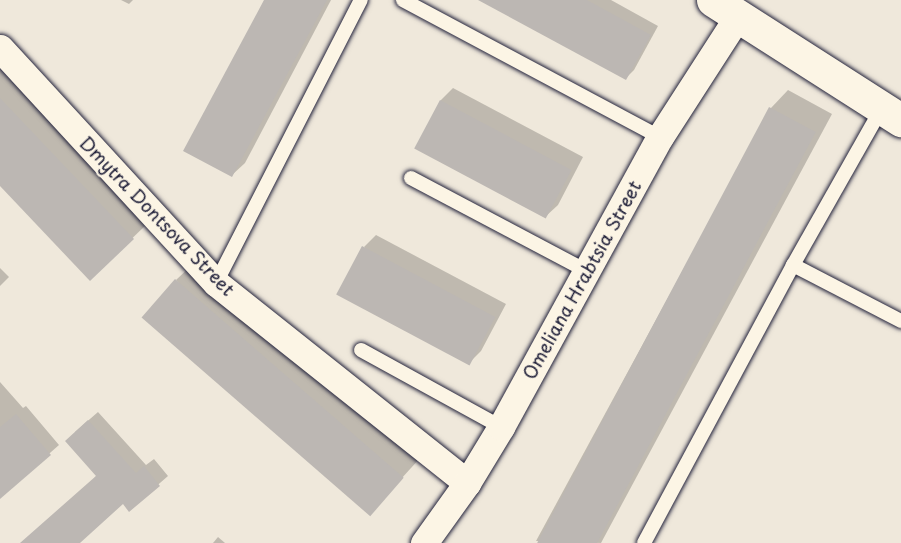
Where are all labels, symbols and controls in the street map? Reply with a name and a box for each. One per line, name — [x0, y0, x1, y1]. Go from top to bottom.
street label: Dmytra Dontsova Street — [75, 131, 239, 301]
street label: Omeliana Hrabtsia Street — [518, 177, 646, 383]

